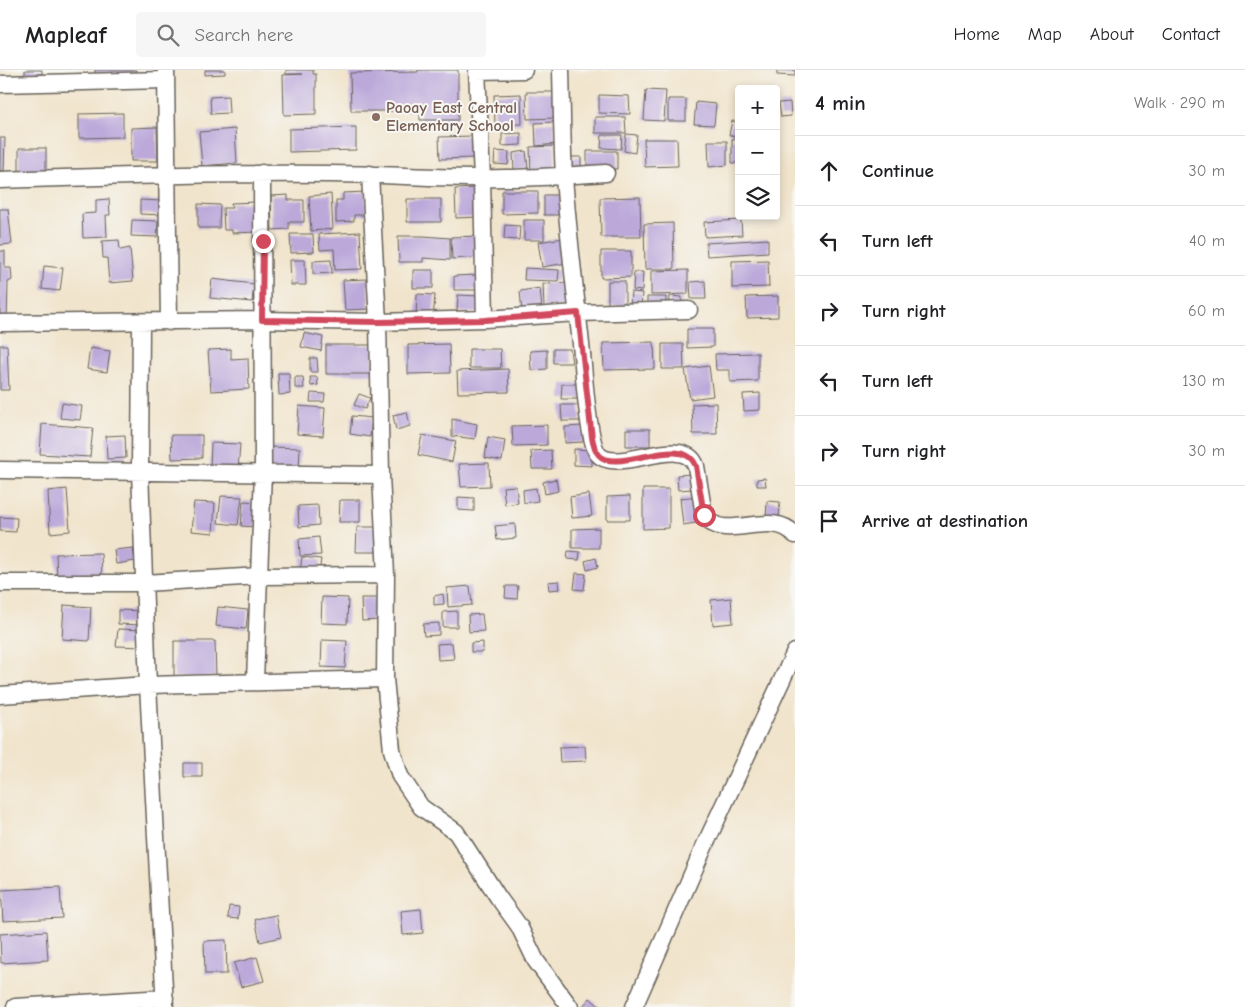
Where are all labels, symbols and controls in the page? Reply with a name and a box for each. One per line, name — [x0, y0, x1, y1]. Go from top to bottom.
search box — [136, 12, 486, 57]
text: Mapleaf — [25, 21, 106, 49]
icon: search — [154, 21, 182, 49]
text: Search here — [194, 24, 293, 46]
text: Home — [953, 24, 1000, 45]
text: Map — [1028, 24, 1062, 45]
text: About — [1090, 24, 1134, 45]
text: Contact — [1162, 24, 1220, 45]
map controls — [735, 85, 780, 220]
button: + — [735, 85, 780, 130]
text: 4 min — [815, 91, 866, 115]
text: Walk · 290 m — [1134, 94, 1225, 112]
place label: Paoay East Central Elementary School — [386, 99, 517, 135]
marker: Paoay East Central Elementary School — [370, 111, 382, 123]
button: − — [735, 130, 780, 175]
icon: ahead — [815, 157, 843, 185]
text: Continue — [862, 160, 934, 182]
text: 30 m — [1189, 162, 1225, 180]
button: layers — [735, 175, 780, 220]
icon: left — [815, 227, 843, 255]
route end — [252, 230, 275, 253]
text: Turn left — [862, 230, 933, 252]
text: 40 m — [1189, 232, 1225, 250]
icon: right — [815, 297, 843, 325]
text: Turn right — [862, 300, 946, 322]
text: 60 m — [1188, 302, 1225, 320]
icon: left — [815, 367, 843, 395]
text: Turn left — [862, 370, 933, 392]
text: 130 m — [1182, 372, 1225, 390]
icon: right — [815, 437, 843, 465]
text: Turn right — [862, 440, 946, 462]
text: 30 m — [1189, 442, 1225, 460]
route start — [693, 504, 716, 527]
icon: arrive — [815, 507, 843, 535]
text: Arrive at destination — [862, 510, 1028, 532]

